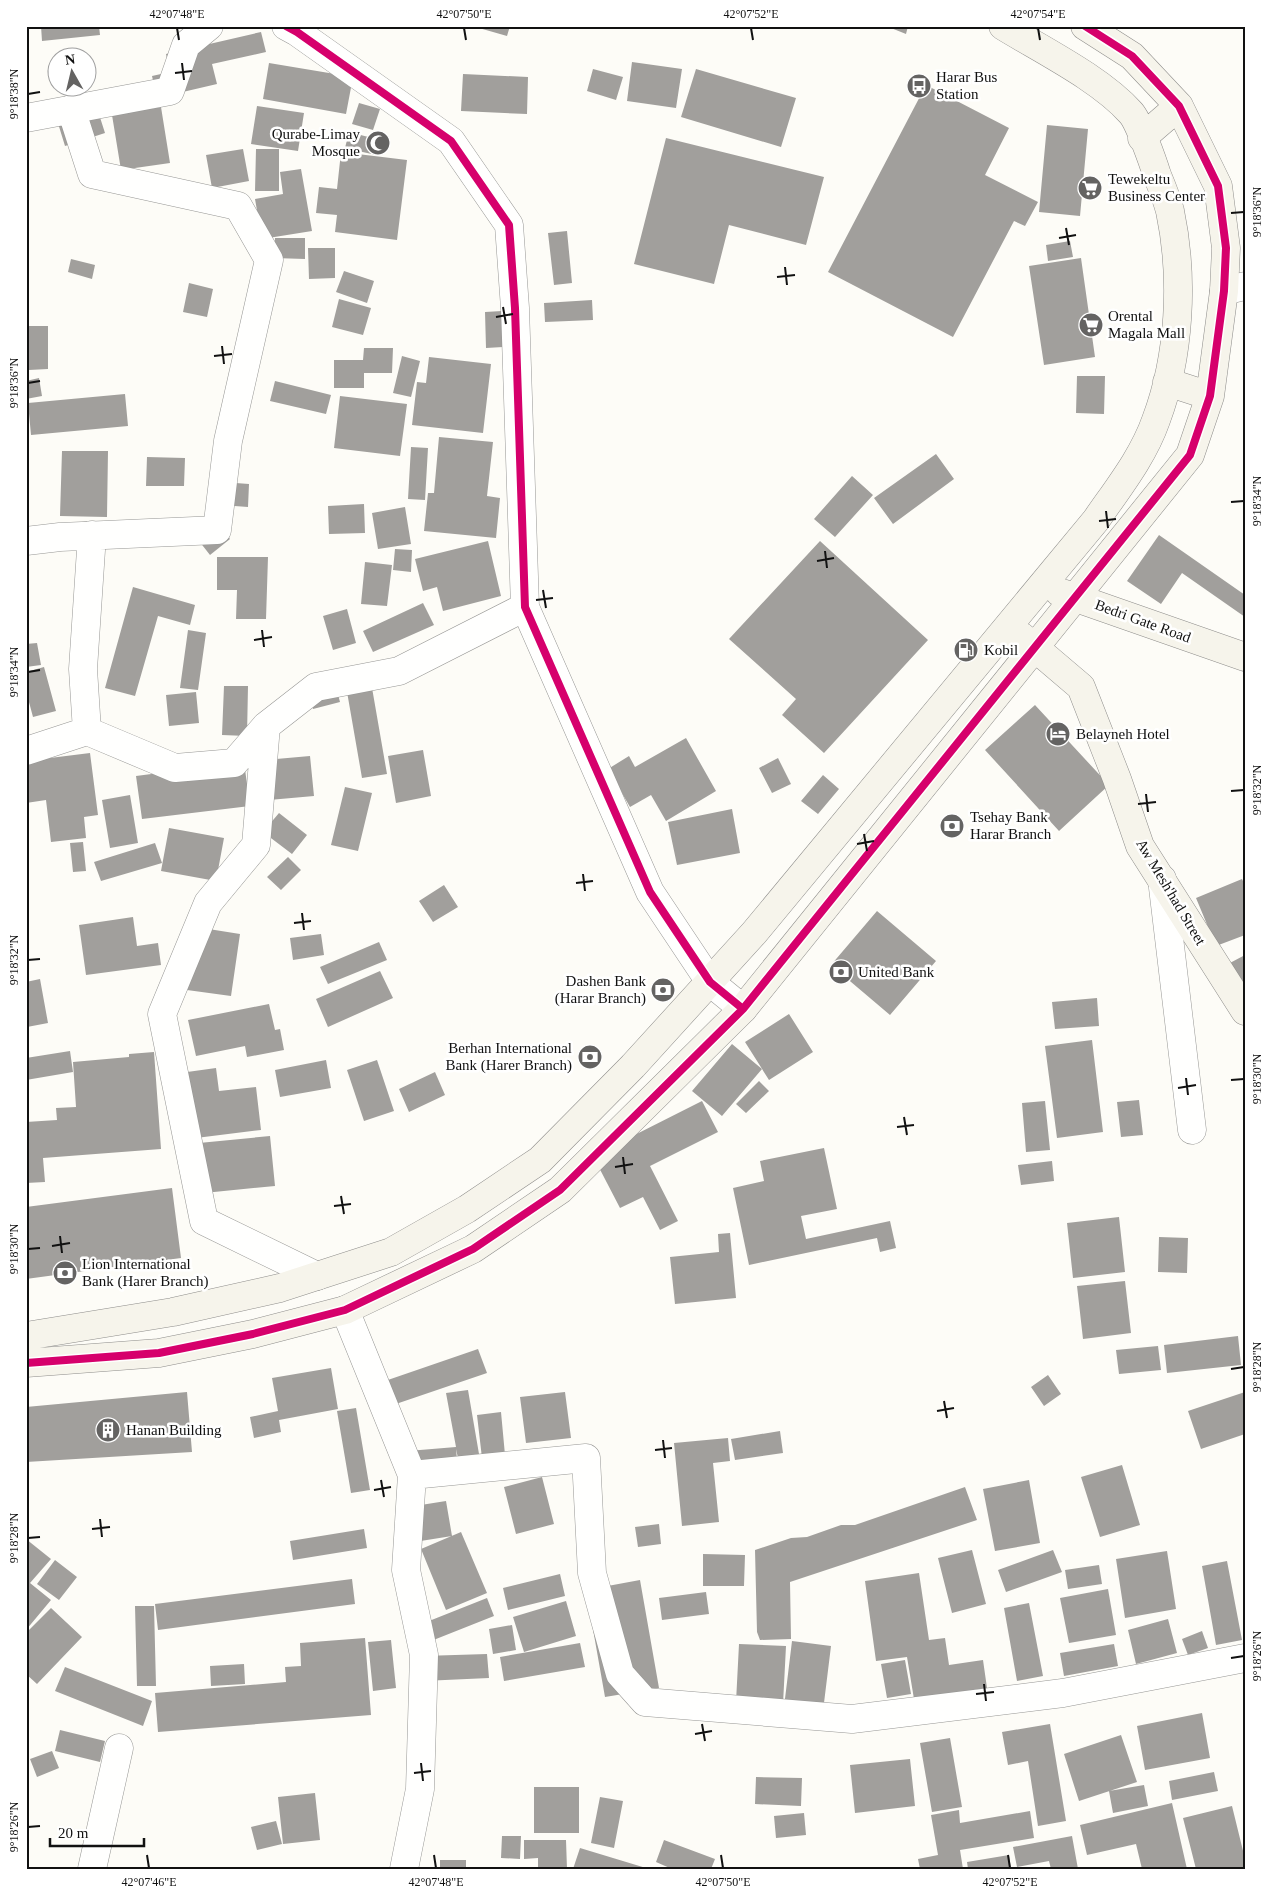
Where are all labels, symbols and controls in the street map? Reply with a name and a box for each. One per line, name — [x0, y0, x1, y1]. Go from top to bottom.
text: 42°07'48"E — [149, 7, 205, 21]
text: 42°07'50"E — [436, 7, 492, 21]
text: 42°07'52"E — [723, 7, 779, 21]
text: 42°07'54"E — [1010, 7, 1066, 21]
north arrow — [48, 48, 98, 98]
text: N — [64, 51, 76, 68]
text: 9°18'38"N — [7, 68, 21, 119]
place label: Harar Bus Station — [936, 69, 997, 102]
bus stop icon: Harar Bus Station — [906, 73, 932, 99]
place label: Qurabe-Limay Mosque — [272, 126, 360, 159]
mosque icon: Qurabe-Limay Mosque — [365, 130, 391, 156]
place label: Tewekeltu Business Center — [1108, 171, 1205, 204]
supermarket icon: Tewekeltu Business Center — [1077, 175, 1103, 201]
text: 9°18'36"N — [1250, 186, 1264, 237]
place label: Orental Magala Mall — [1108, 308, 1185, 341]
supermarket icon: Orental Magala Mall — [1078, 312, 1104, 338]
text: 9°18'36"N — [7, 357, 21, 408]
text: 9°18'34"N — [1250, 475, 1264, 526]
street label: Bedri Gate Road — [1093, 596, 1194, 646]
fuel station icon: Kobil — [953, 637, 979, 663]
place label: Kobil — [984, 642, 1018, 658]
text: 9°18'34"N — [7, 646, 21, 697]
hotel icon: Belayneh Hotel — [1045, 721, 1071, 747]
place label: Belayneh Hotel — [1076, 726, 1170, 742]
text: 9°18'32"N — [1250, 764, 1264, 815]
place label: Tsehay Bank Harar Branch — [970, 809, 1052, 842]
bank icon: Tsehay Bank Harar Branch — [939, 813, 965, 839]
street label: Aw Mesh'had Street — [1133, 836, 1209, 948]
text: 9°18'32"N — [7, 934, 21, 985]
bank icon: United Bank — [828, 959, 854, 985]
place label: United Bank — [858, 964, 935, 980]
place label: Dashen Bank (Harar Branch) — [555, 973, 646, 1007]
bank icon: Dashen Bank (Harar Branch) — [650, 977, 676, 1003]
place label: Berhan International Bank (Harer Branch) — [445, 1040, 572, 1074]
bank icon: Berhan International Bank (Harer Branch) — [577, 1044, 603, 1070]
text: 9°18'30"N — [1250, 1053, 1264, 1104]
text: 9°18'30"N — [7, 1223, 21, 1274]
place label: Lion International Bank (Harer Branch) — [82, 1256, 209, 1290]
bank icon: Lion International Bank (Harer Branch) — [52, 1260, 78, 1286]
text: 9°18'28"N — [1250, 1341, 1264, 1392]
building icon: Hanan Building — [95, 1417, 121, 1443]
place label: Hanan Building — [126, 1422, 222, 1438]
text: 9°18'28"N — [7, 1512, 21, 1563]
text: 9°18'26"N — [1250, 1630, 1264, 1681]
text: 9°18'26"N — [7, 1801, 21, 1852]
scale bar — [50, 1815, 144, 1847]
text: 20 m — [58, 1825, 89, 1841]
text: 42°07'46"E — [121, 1875, 177, 1889]
text: 42°07'48"E — [408, 1875, 464, 1889]
text: 42°07'50"E — [695, 1875, 751, 1889]
text: 42°07'52"E — [982, 1875, 1038, 1889]

